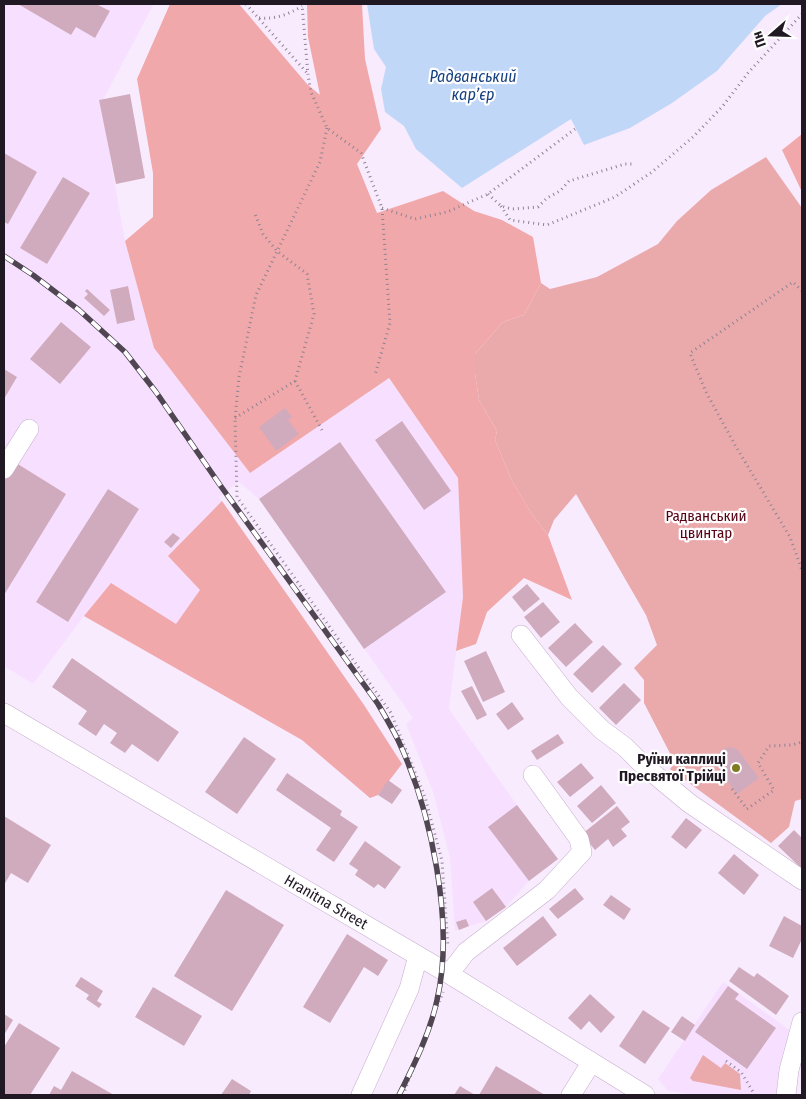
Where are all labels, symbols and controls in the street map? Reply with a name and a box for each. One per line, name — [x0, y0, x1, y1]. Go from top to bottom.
north arrow — [746, 10, 796, 60]
text: Пн — [749, 29, 770, 50]
water label: Радванський карʼєр — [429, 67, 517, 104]
park label: Радванський цвинтар — [665, 507, 747, 542]
place label: Руїни каплиці Пресвятої Трійці — [619, 750, 726, 785]
marker: Руїни каплиці Пресвятої Трійці — [730, 762, 742, 774]
street label: Hranitna Street — [281, 871, 371, 933]

